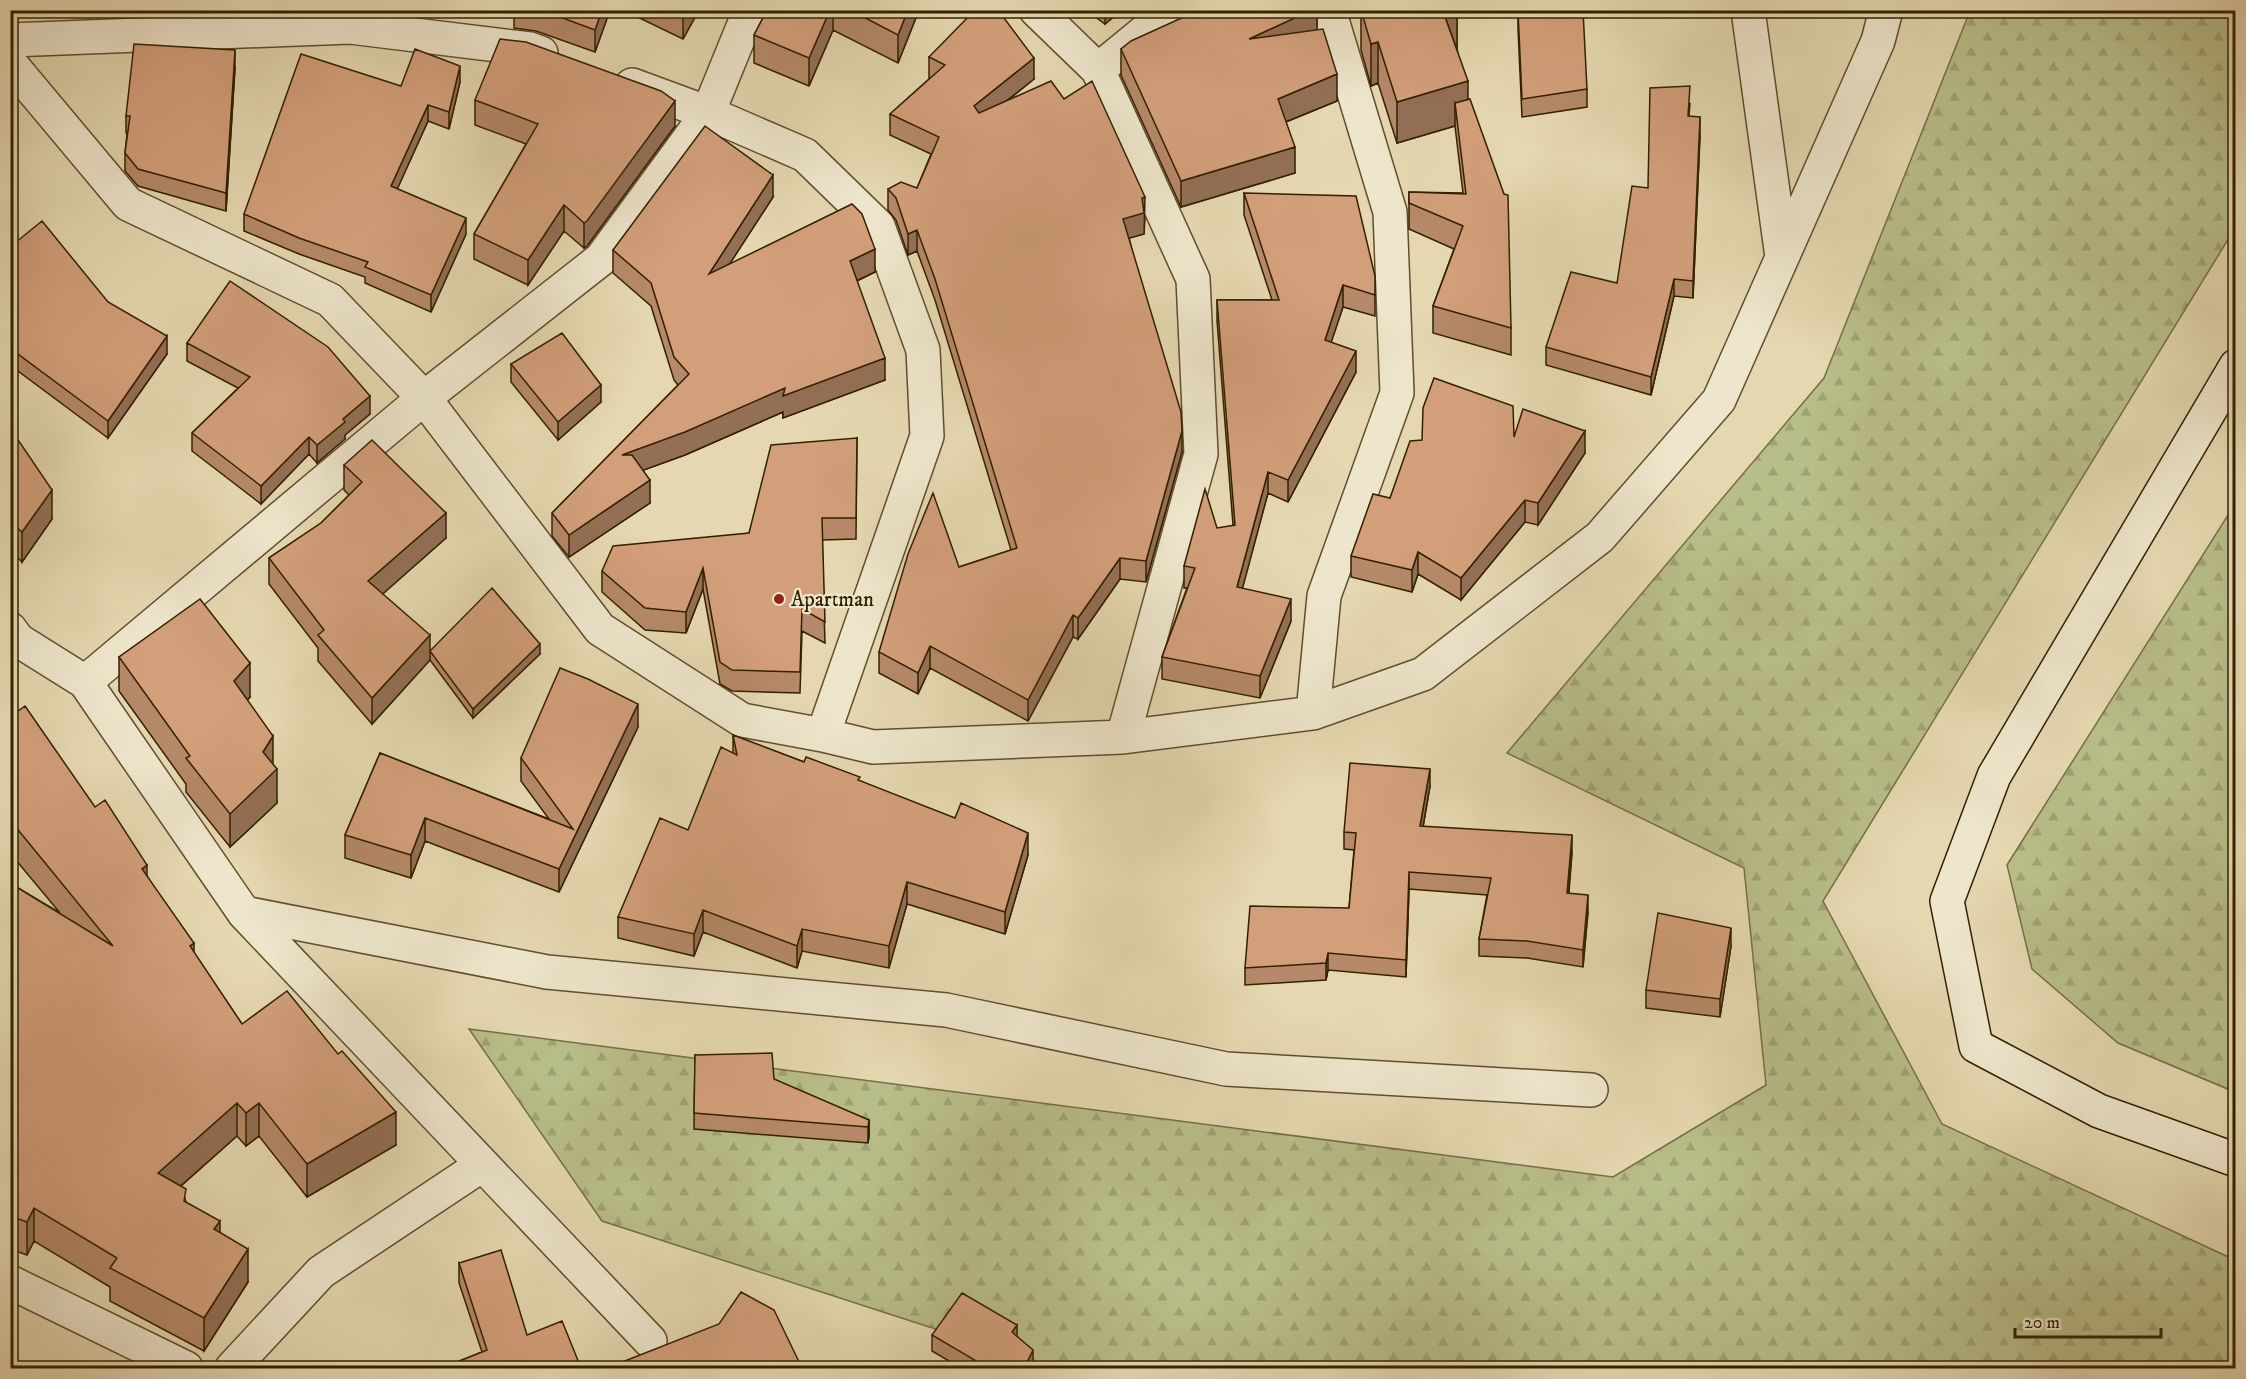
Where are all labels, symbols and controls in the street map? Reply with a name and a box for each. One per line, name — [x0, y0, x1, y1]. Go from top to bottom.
place label: Apartman — [791, 587, 874, 613]
marker: Apartman — [772, 592, 786, 606]
scale bar — [2015, 1301, 2160, 1339]
text: 20 m — [2024, 1312, 2060, 1334]

